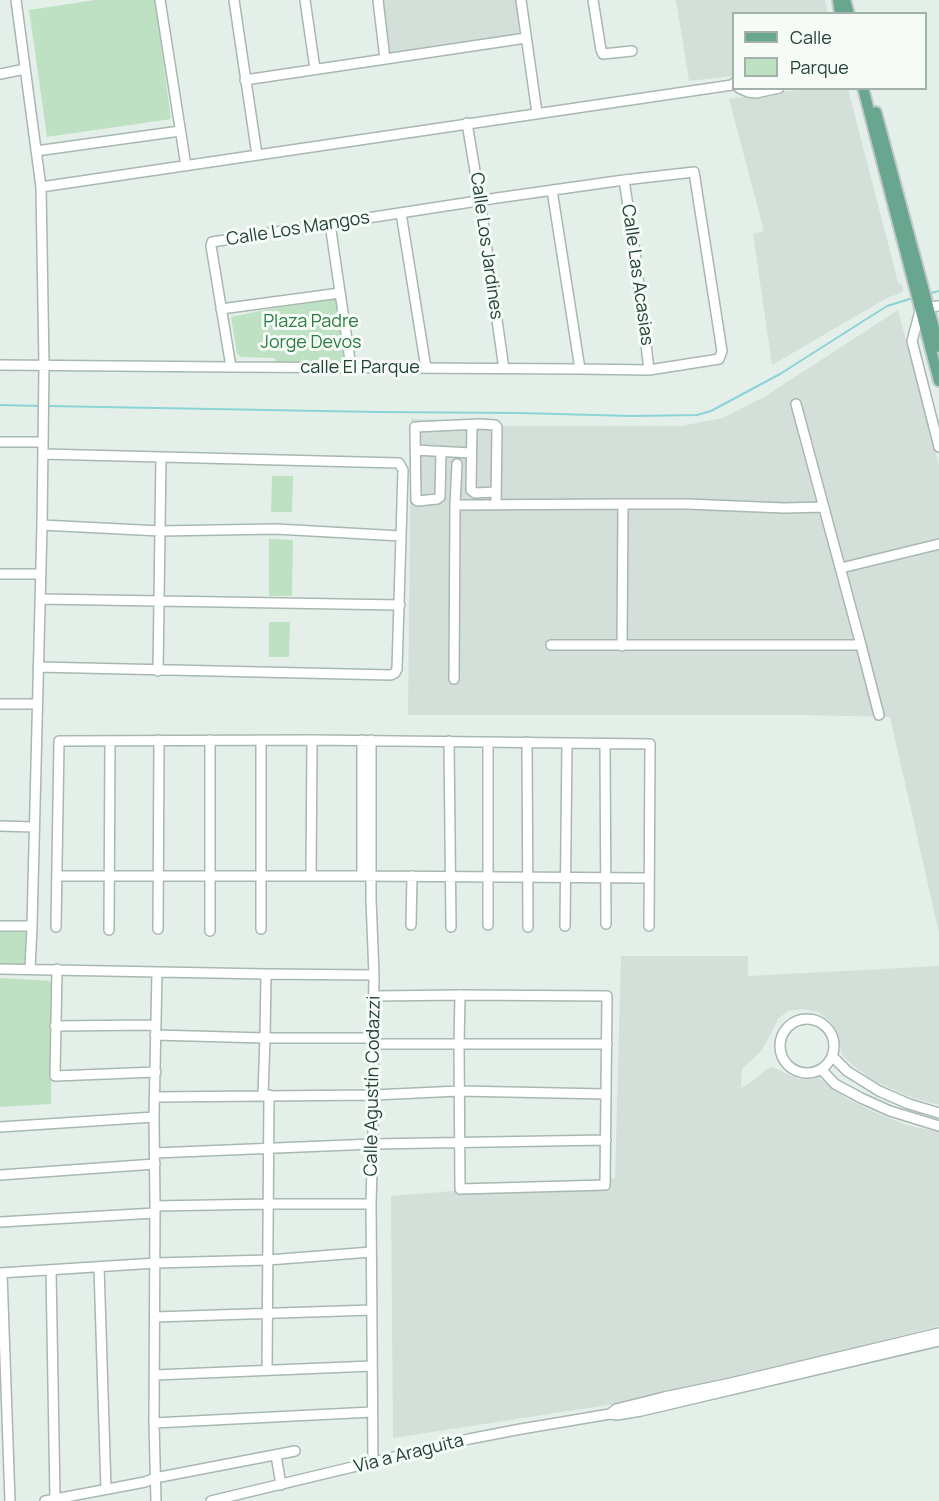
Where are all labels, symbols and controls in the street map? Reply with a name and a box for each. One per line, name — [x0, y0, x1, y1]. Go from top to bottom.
legend — [732, 12, 927, 90]
text: Calle — [790, 25, 832, 49]
text: Parque — [790, 55, 849, 79]
street label: Calle Los Jardines — [465, 171, 507, 321]
street label: Calle Las Acasias — [616, 203, 658, 347]
street label: Calle Los Mangos — [225, 207, 371, 251]
park label: Plaza Padre Jorge Devos — [261, 311, 361, 354]
street label: calle El Parque — [300, 357, 420, 379]
street label: Calle Agustín Codazzi — [361, 995, 385, 1177]
street label: Via a Araguita — [352, 1430, 466, 1478]

